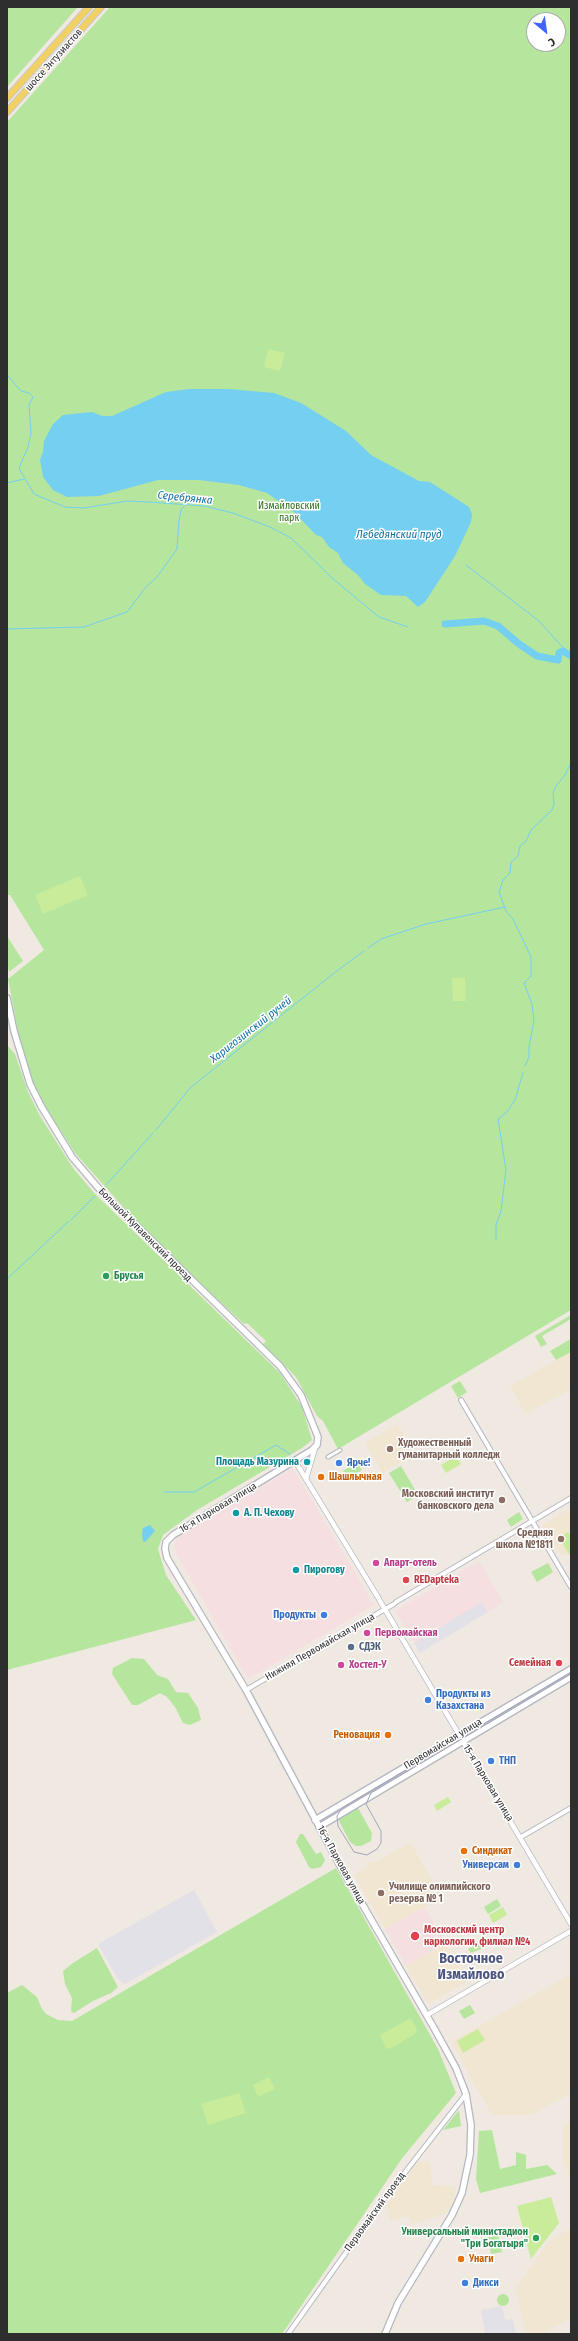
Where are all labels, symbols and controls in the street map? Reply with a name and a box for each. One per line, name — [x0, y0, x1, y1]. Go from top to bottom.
north arrow — [526, 12, 566, 52]
street label: шоссе Энтузиастов — [23, 26, 85, 94]
text: С — [546, 35, 557, 49]
water label: Серебрянка — [157, 489, 213, 507]
park label: Измайловский парк — [258, 500, 320, 524]
water label: Лебедянский пруд — [356, 528, 442, 542]
water label: Харигозинский ручей — [208, 994, 294, 1066]
street label: Большой Купавенский проезд — [96, 1186, 194, 1284]
place label: Брусья — [114, 1270, 144, 1282]
marker: Брусья — [101, 1271, 111, 1281]
place label: Художественный гуманитарный колледж — [398, 1437, 500, 1460]
marker: Художественный гуманитарный колледж — [385, 1444, 395, 1454]
place label: Площадь Мазурина — [216, 1456, 299, 1468]
marker: Площадь Мазурина — [302, 1457, 312, 1467]
place label: Ярче! — [347, 1457, 370, 1469]
marker: Ярче! — [334, 1458, 344, 1468]
place label: Шашлычная — [329, 1471, 382, 1483]
marker: Шашлычная — [316, 1472, 326, 1482]
street label: 16-я Парковая улица — [177, 1480, 259, 1536]
place label: Московский институт банковского дела — [402, 1488, 494, 1512]
marker: Московский институт банковского дела — [497, 1495, 507, 1505]
place label: А. П. Чехову — [244, 1507, 294, 1519]
marker: А. П. Чехову — [231, 1508, 241, 1518]
place label: Средняя школа №1811 — [496, 1527, 553, 1550]
marker: Средняя школа №1811 — [556, 1534, 566, 1544]
place label: Апарт-отель — [384, 1557, 437, 1569]
marker: Апарт-отель — [371, 1558, 381, 1568]
place label: Пирогову — [304, 1564, 345, 1576]
marker: Пирогову — [291, 1565, 301, 1575]
place label: REDapteka — [414, 1574, 459, 1586]
marker: REDapteka — [401, 1575, 411, 1585]
place label: Продукты — [273, 1609, 316, 1621]
marker: Продукты — [319, 1610, 329, 1620]
street label: Нижняя Первомайская улица — [263, 1611, 377, 1683]
place label: Первомайская — [375, 1627, 438, 1639]
marker: Первомайская — [362, 1628, 372, 1638]
place label: СДЭК — [359, 1641, 381, 1653]
marker: СДЭК — [346, 1642, 356, 1652]
place label: Семейная — [509, 1657, 551, 1669]
marker: Семейная — [554, 1658, 564, 1668]
place label: Хостел-У — [349, 1659, 387, 1671]
marker: Хостел-У — [336, 1660, 346, 1670]
place label: Продукты из Казахстана — [436, 1688, 491, 1712]
marker: Продукты из Казахстана — [423, 1695, 433, 1705]
street label: Первомайская улица — [402, 1716, 484, 1772]
place label: Реновация — [333, 1729, 380, 1741]
marker: Реновация — [383, 1730, 393, 1740]
street label: 15-я Парковая улица — [460, 1742, 516, 1824]
place label: ТНП — [499, 1755, 516, 1767]
marker: ТНП — [486, 1756, 496, 1766]
street label: 16-я Парковая улица — [314, 1824, 368, 1906]
place label: Синдикат — [472, 1845, 512, 1857]
marker: Синдикат — [459, 1846, 469, 1856]
place label: Универсам — [463, 1859, 509, 1871]
marker: Универсам — [512, 1860, 522, 1870]
place label: Училище олимпийского резерва № 1 — [389, 1881, 491, 1904]
marker: Училище олимпийского резерва № 1 — [376, 1888, 386, 1898]
place label: Московскмй центр наркологии, филиал №4 — [424, 1924, 530, 1948]
marker: Московскмй центр наркологии, филиал №4 — [409, 1930, 421, 1942]
district label: Восточное Измайлово — [438, 1951, 504, 1984]
street label: Первомайский проезд — [342, 2170, 408, 2254]
place label: Универсальный министадион "Три Богатыря" — [402, 2226, 528, 2250]
marker: Универсальный министадион "Три Богатыря" — [531, 2233, 541, 2243]
place label: Унаги — [469, 2253, 493, 2265]
marker: Унаги — [456, 2254, 466, 2264]
place label: Дикси — [473, 2277, 499, 2289]
marker: Дикси — [460, 2278, 470, 2288]

